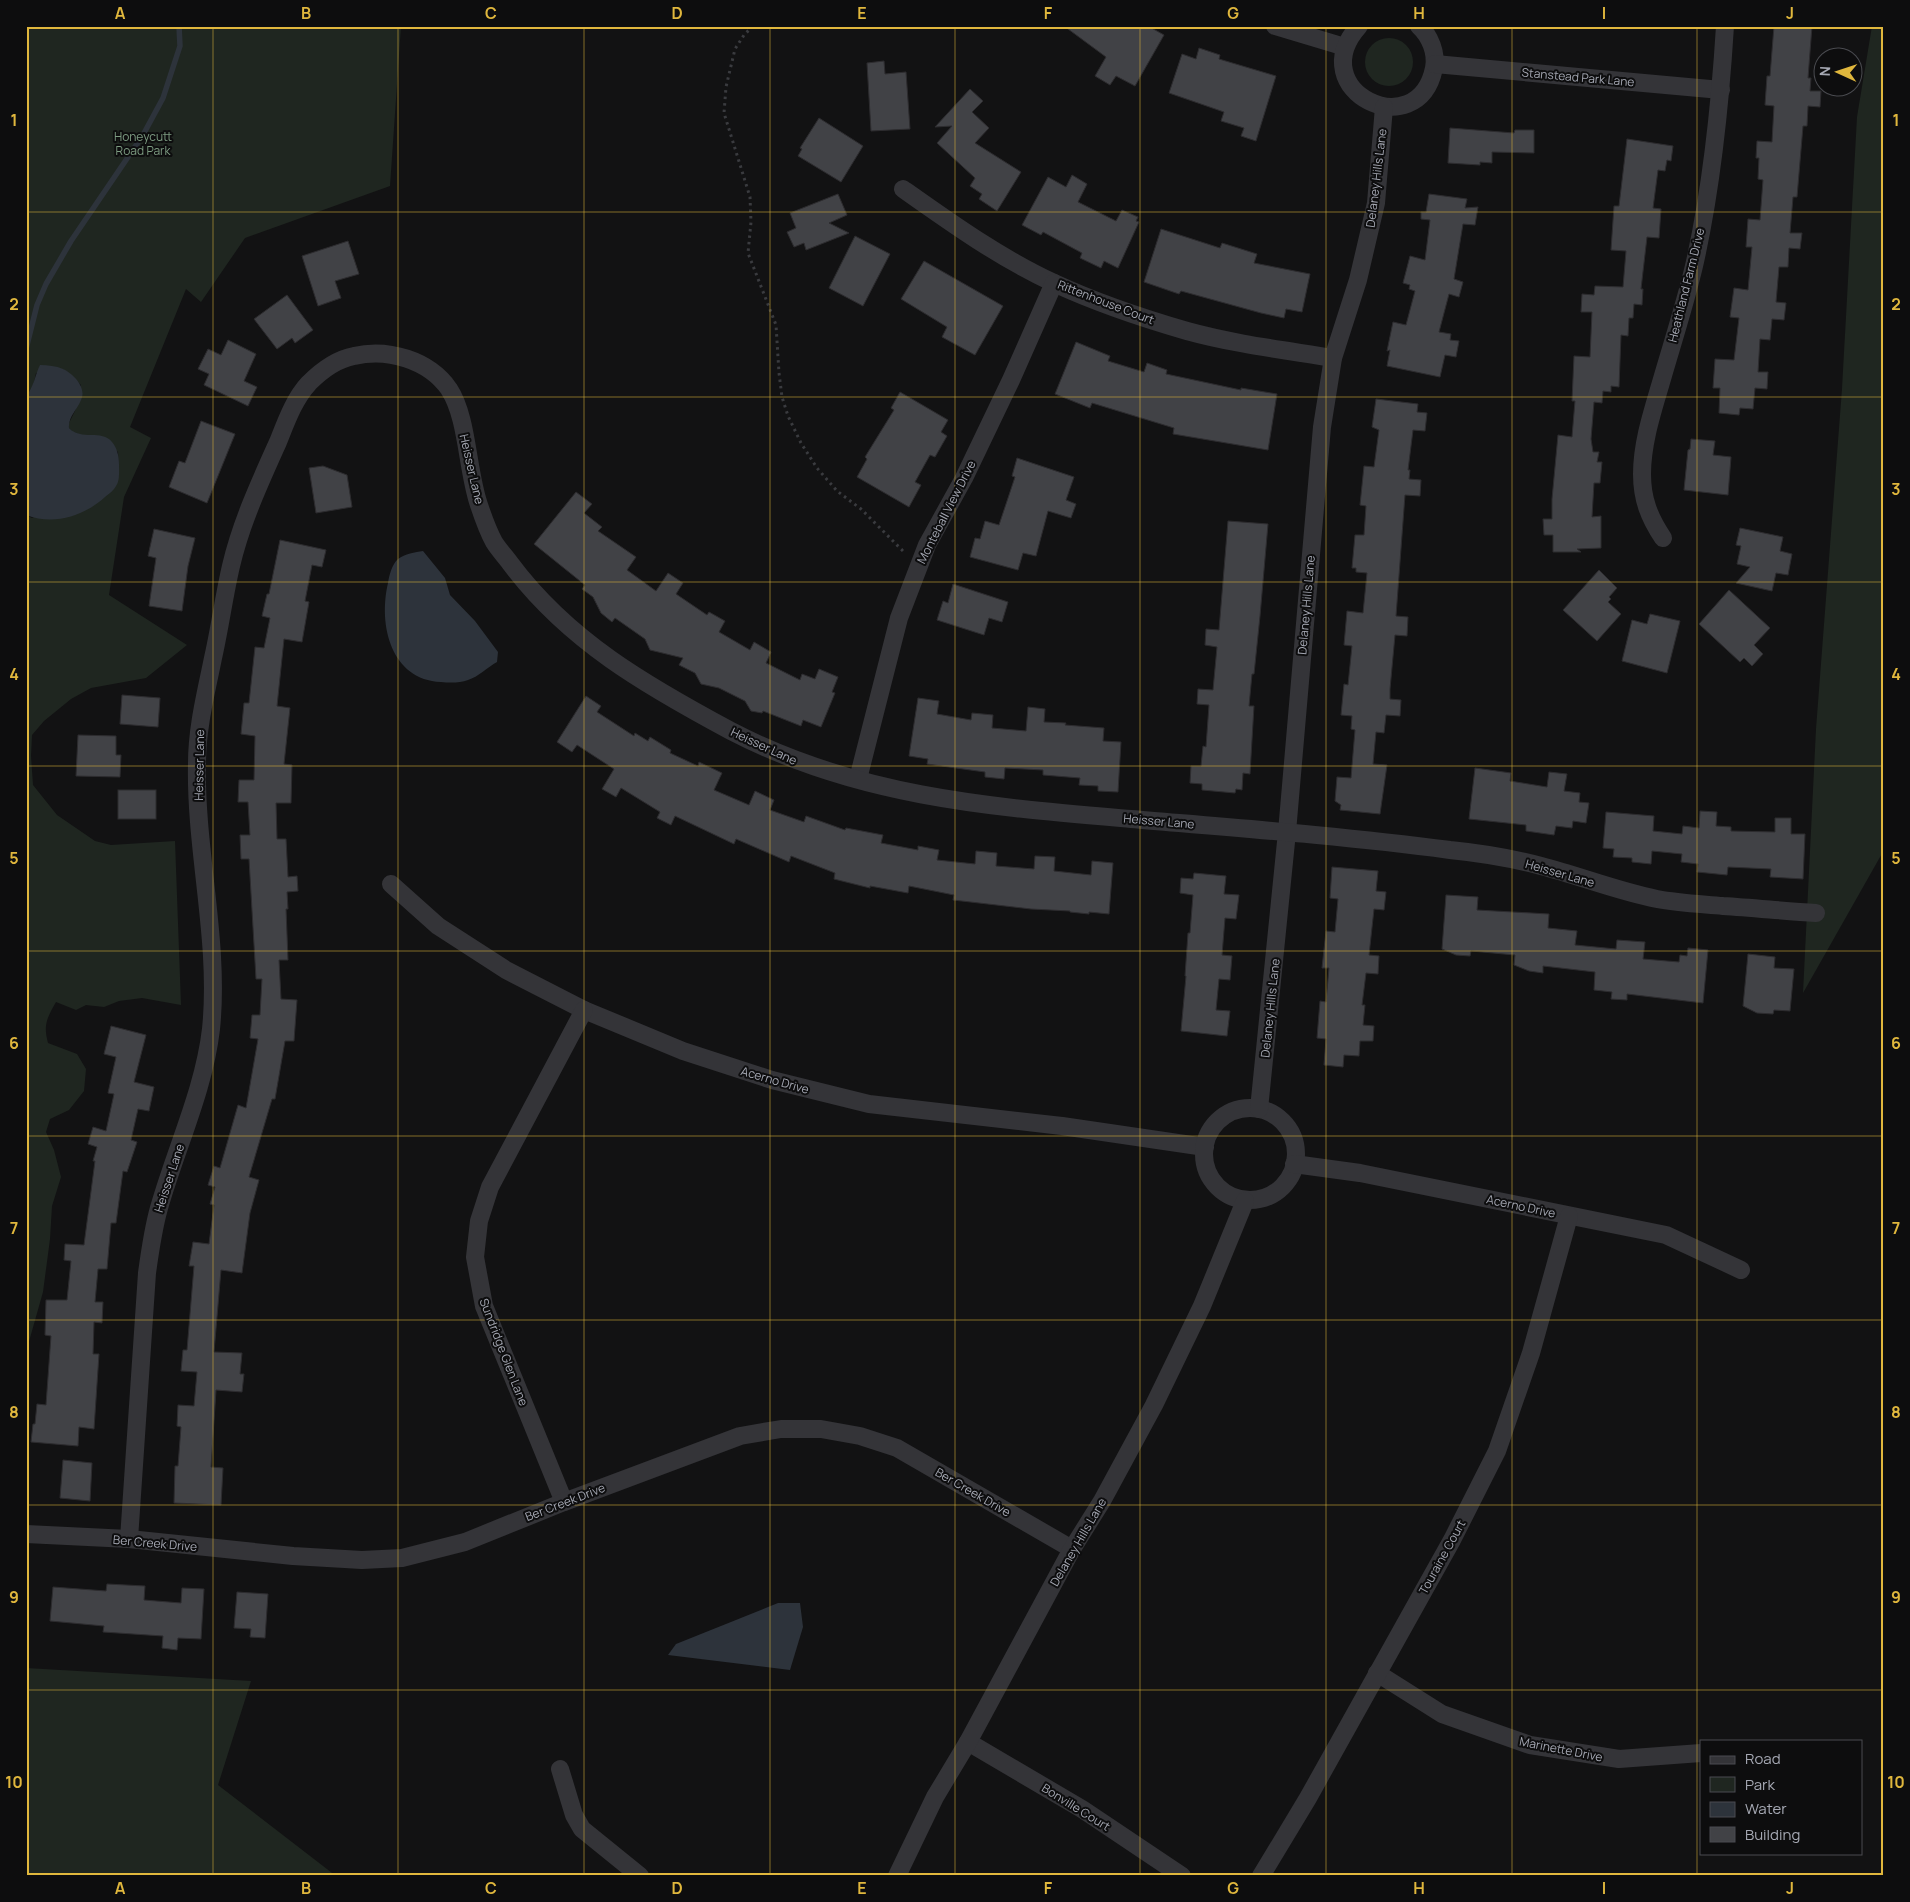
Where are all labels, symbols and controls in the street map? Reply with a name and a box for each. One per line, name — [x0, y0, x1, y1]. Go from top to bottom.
text: A — [115, 2, 126, 24]
text: B — [301, 2, 311, 24]
text: C — [485, 2, 497, 24]
text: D — [671, 2, 683, 24]
text: E — [857, 2, 867, 24]
text: F — [1044, 2, 1053, 24]
text: G — [1227, 2, 1239, 24]
text: H — [1413, 2, 1425, 24]
text: I — [1602, 2, 1606, 24]
text: J — [1786, 2, 1794, 24]
north arrow — [1812, 48, 1862, 98]
street label: Stanstead Park Lane — [1521, 64, 1635, 90]
text: N — [1815, 66, 1834, 77]
text: 1 — [10, 109, 18, 131]
text: 1 — [1892, 109, 1900, 131]
park label: Honeycutt Road Park — [114, 128, 172, 159]
street label: Delaney Hills Lane — [1362, 128, 1390, 228]
street label: Heathland Farm Drive — [1664, 226, 1708, 344]
street label: Rittenhouse Court — [1055, 276, 1157, 328]
text: 2 — [9, 293, 19, 315]
text: 2 — [1891, 293, 1901, 315]
street label: Heisser Lane — [456, 432, 488, 506]
street label: Monteball View Drive — [913, 457, 979, 567]
text: 3 — [9, 478, 19, 500]
text: 3 — [1891, 478, 1901, 500]
street label: Delaney Hills Lane — [1293, 555, 1319, 655]
text: 4 — [9, 663, 19, 685]
text: 4 — [1891, 663, 1901, 685]
street label: Heisser Lane — [728, 723, 800, 769]
street label: Heisser Lane — [190, 729, 208, 801]
street label: Heisser Lane — [1123, 809, 1195, 833]
text: 5 — [9, 847, 19, 869]
text: 5 — [1891, 847, 1901, 869]
street label: Heisser Lane — [1523, 855, 1597, 891]
street label: Delaney Hills Lane — [1256, 958, 1284, 1058]
text: 6 — [9, 1032, 19, 1054]
text: 6 — [1891, 1032, 1901, 1054]
street label: Acerno Drive — [739, 1062, 811, 1098]
street label: Heisser Lane — [150, 1141, 188, 1215]
street label: Acerno Drive — [1485, 1190, 1557, 1222]
text: 7 — [10, 1217, 18, 1239]
text: 7 — [1892, 1217, 1900, 1239]
street label: Sundridge Glen Lane — [476, 1296, 532, 1408]
text: 8 — [9, 1401, 19, 1423]
text: 8 — [1891, 1401, 1901, 1423]
street label: Ber Creek Drive — [932, 1464, 1014, 1520]
street label: Ber Creek Drive — [523, 1479, 607, 1525]
street label: Delaney Hills Lane — [1046, 1495, 1110, 1589]
street label: Touraine Court — [1415, 1517, 1470, 1597]
street label: Ber Creek Drive — [112, 1531, 198, 1555]
text: 9 — [9, 1586, 19, 1608]
text: 9 — [1891, 1586, 1901, 1608]
street label: Marinette Drive — [1518, 1733, 1604, 1765]
legend — [1700, 1740, 1862, 1854]
text: Road — [1745, 1748, 1781, 1769]
text: 10 — [5, 1771, 23, 1793]
text: 10 — [1887, 1771, 1905, 1793]
text: Park — [1745, 1774, 1775, 1795]
street label: Bonville Court — [1039, 1779, 1114, 1835]
text: Water — [1745, 1798, 1787, 1819]
text: Building — [1745, 1824, 1800, 1845]
text: A — [115, 1877, 126, 1899]
text: B — [301, 1877, 311, 1899]
text: C — [485, 1877, 497, 1899]
text: D — [671, 1877, 683, 1899]
text: E — [857, 1877, 867, 1899]
text: F — [1044, 1877, 1053, 1899]
text: G — [1227, 1877, 1239, 1899]
text: H — [1413, 1877, 1425, 1899]
text: I — [1602, 1877, 1606, 1899]
text: J — [1786, 1877, 1794, 1899]

